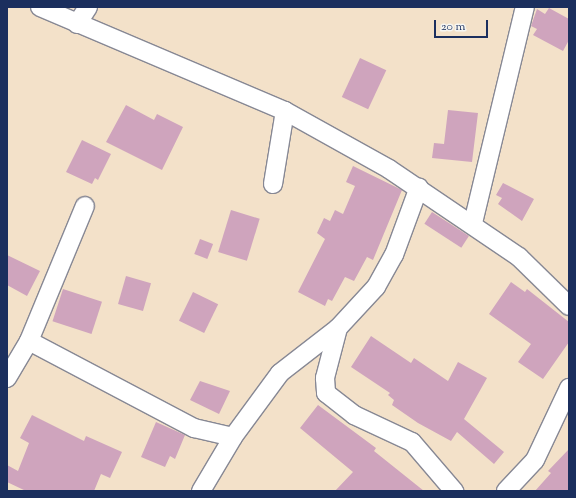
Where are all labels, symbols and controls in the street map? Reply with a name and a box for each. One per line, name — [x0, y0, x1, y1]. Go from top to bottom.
scale bar — [436, 12, 490, 38]
text: 20 m — [441, 18, 465, 36]

